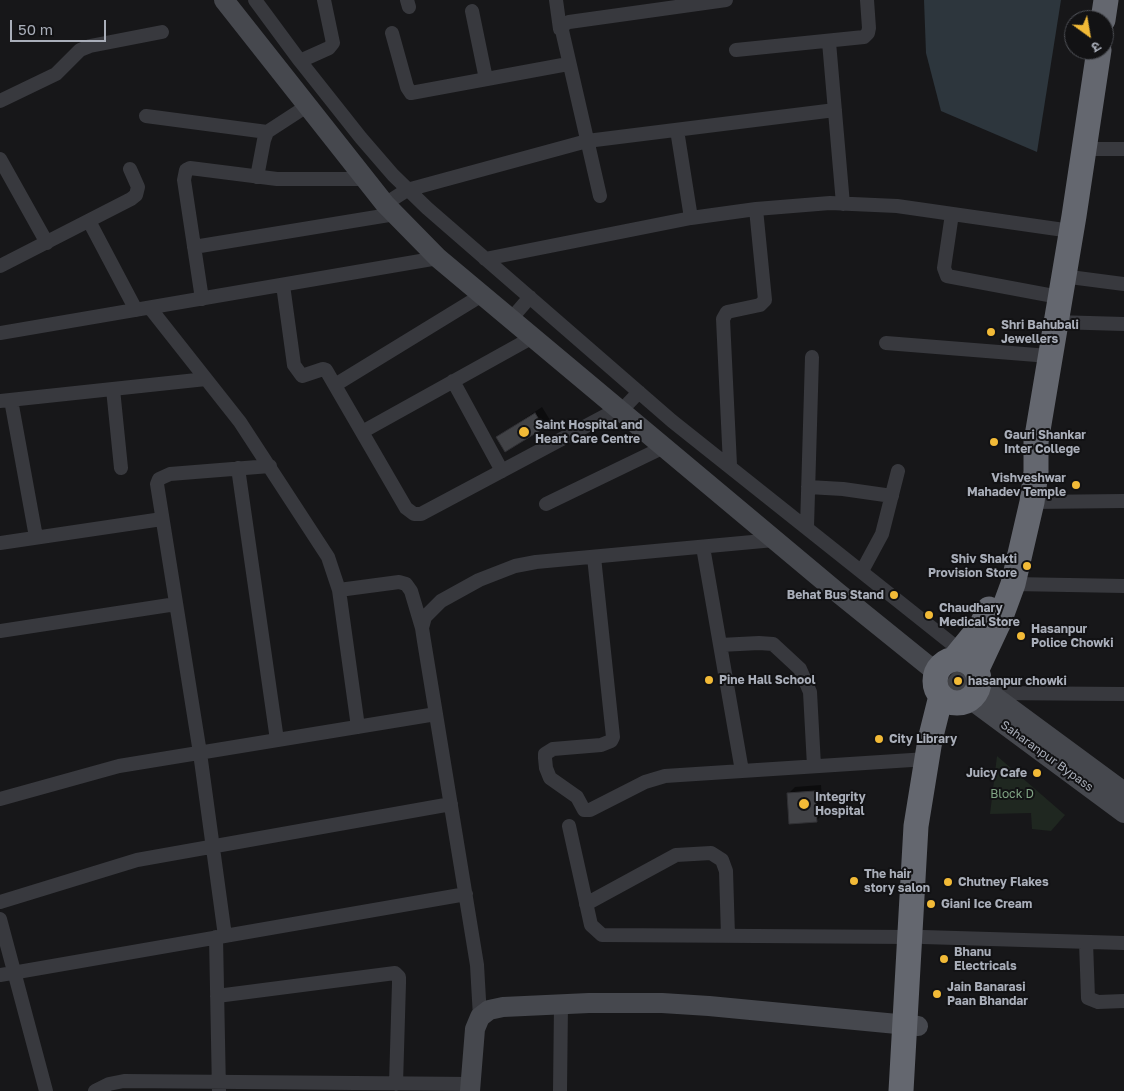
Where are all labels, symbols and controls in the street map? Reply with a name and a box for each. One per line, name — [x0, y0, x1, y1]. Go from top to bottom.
scale bar — [12, 10, 109, 42]
north arrow — [1064, 10, 1114, 60]
text: 50 m — [18, 20, 53, 38]
text: उ — [1089, 38, 1105, 57]
place label: Shri Bahubali Jewellers — [1001, 318, 1079, 346]
marker: Shri Bahubali Jewellers — [985, 326, 997, 338]
place label: Saint Hospital and Heart Care Centre — [535, 418, 642, 446]
marker: Saint Hospital and Heart Care Centre — [517, 425, 531, 439]
place label: Gauri Shankar Inter College — [1004, 428, 1086, 456]
marker: Gauri Shankar Inter College — [988, 436, 1000, 448]
place label: Vishveshwar Mahadev Temple — [967, 471, 1066, 499]
marker: Vishveshwar Mahadev Temple — [1070, 479, 1082, 491]
place label: Shiv Shakti Provision Store — [928, 552, 1017, 580]
marker: Shiv Shakti Provision Store — [1021, 560, 1033, 572]
place label: Behat Bus Stand — [787, 588, 884, 602]
marker: Behat Bus Stand — [888, 589, 900, 601]
place label: Chaudhary Medical Store — [939, 601, 1020, 629]
marker: Chaudhary Medical Store — [923, 609, 935, 621]
place label: Hasanpur Police Chowki — [1031, 622, 1114, 650]
marker: Hasanpur Police Chowki — [1015, 630, 1027, 642]
place label: Pine Hall School — [719, 673, 815, 687]
marker: Pine Hall School — [703, 674, 715, 686]
place label: hasanpur chowki — [968, 674, 1067, 688]
marker: hasanpur chowki — [952, 675, 964, 687]
street label: Saharanpur Bypass — [998, 718, 1096, 794]
place label: City Library — [889, 732, 957, 746]
marker: City Library — [873, 733, 885, 745]
place label: Juicy Cafe — [966, 766, 1027, 780]
marker: Juicy Cafe — [1031, 767, 1043, 779]
park label: Block D — [990, 787, 1034, 801]
place label: Integrity Hospital — [815, 790, 866, 818]
marker: Integrity Hospital — [797, 797, 811, 811]
place label: The hair story salon — [864, 867, 930, 895]
marker: The hair story salon — [848, 875, 860, 887]
place label: Chutney Flakes — [958, 875, 1049, 889]
marker: Chutney Flakes — [942, 876, 954, 888]
place label: Giani Ice Cream — [941, 897, 1032, 911]
marker: Giani Ice Cream — [925, 898, 937, 910]
place label: Bhanu Electricals — [954, 945, 1017, 973]
marker: Bhanu Electricals — [938, 953, 950, 965]
place label: Jain Banarasi Paan Bhandar — [947, 980, 1028, 1008]
marker: Jain Banarasi Paan Bhandar — [931, 988, 943, 1000]

